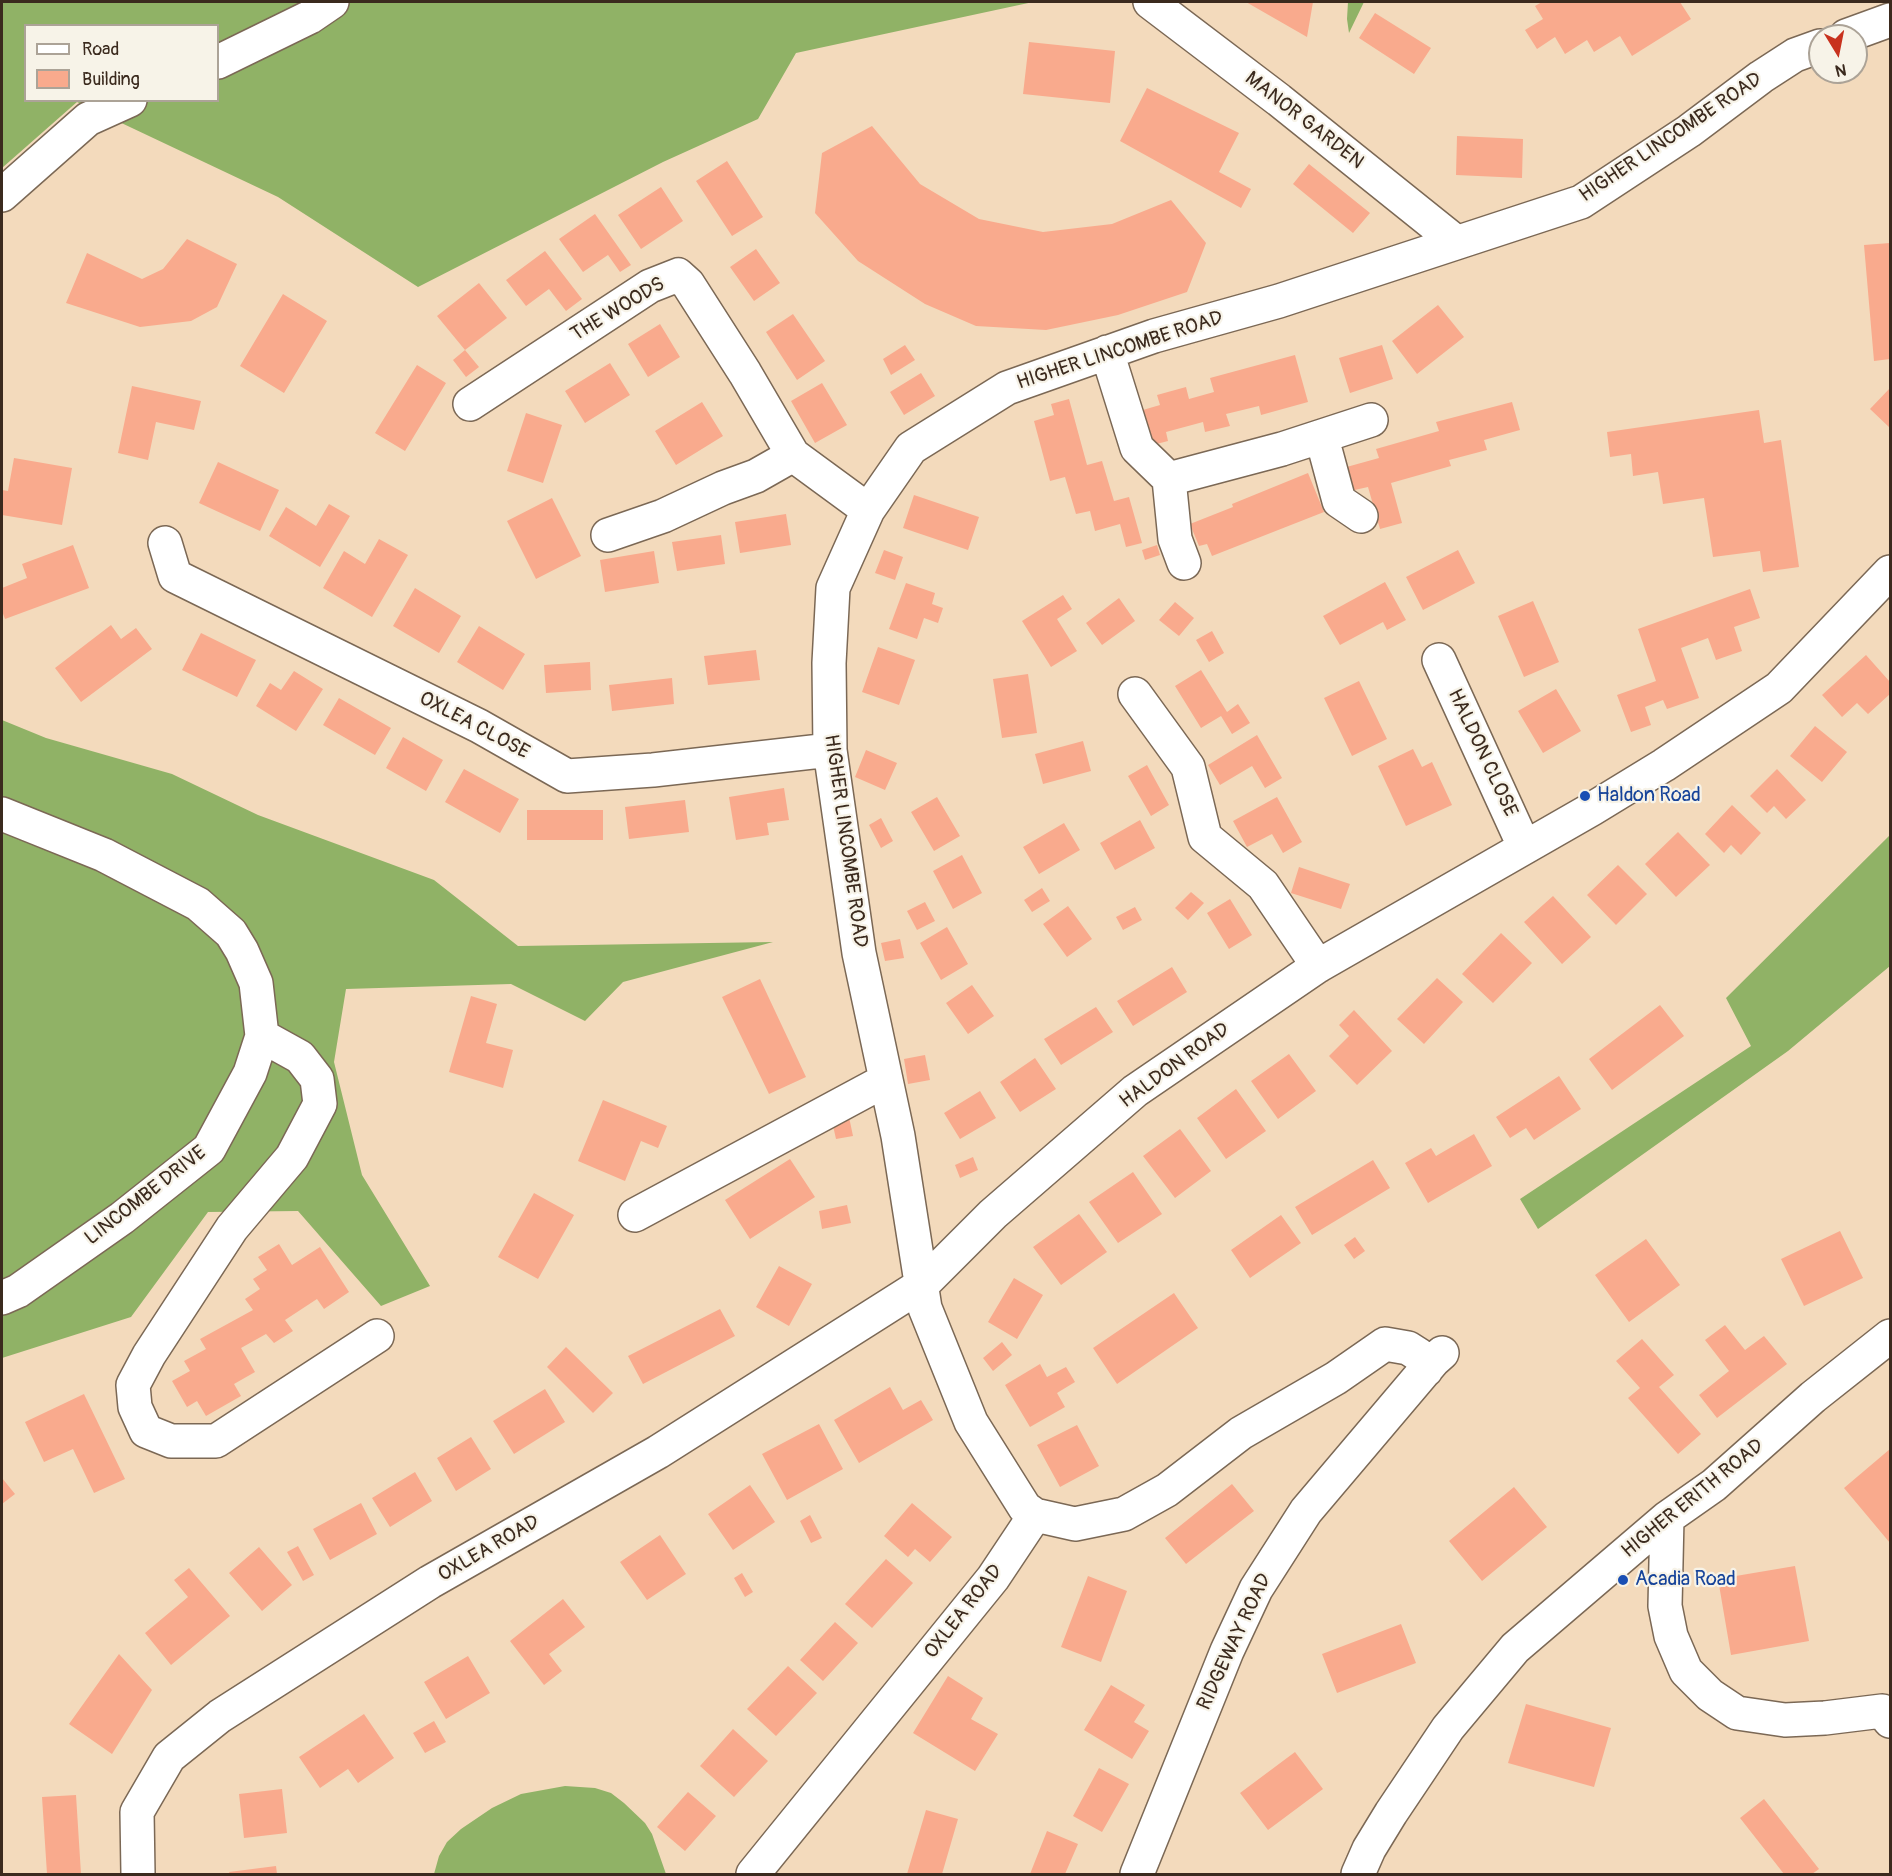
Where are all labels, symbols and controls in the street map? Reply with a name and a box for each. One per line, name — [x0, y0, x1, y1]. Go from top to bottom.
legend — [24, 24, 219, 102]
north arrow — [1808, 24, 1868, 84]
text: Road — [82, 38, 119, 61]
text: N — [1834, 59, 1848, 81]
street label: MANOR GARDEN — [1240, 67, 1368, 175]
text: Building — [82, 68, 140, 91]
street label: HIGHER LINCOMBE ROAD — [1575, 68, 1767, 208]
street label: THE WOODS — [567, 273, 669, 347]
street label: HIGHER LINCOMBE ROAD — [1014, 306, 1226, 396]
street label: HALDON CLOSE — [1442, 685, 1522, 821]
street label: OXLEA CLOSE — [415, 687, 533, 765]
street label: HIGHER LINCOMBE ROAD — [818, 733, 872, 949]
place label: Haldon Road — [1597, 784, 1701, 808]
marker: Haldon Road — [1578, 789, 1592, 803]
street label: HALDON ROAD — [1115, 1018, 1235, 1114]
street label: LINCOMBE DRIVE — [81, 1141, 211, 1251]
street label: HIGHER ERITH ROAD — [1617, 1434, 1769, 1564]
street label: OXLEA ROAD — [434, 1510, 544, 1588]
street label: OXLEA ROAD — [920, 1560, 1008, 1664]
place label: Acadia Road — [1635, 1568, 1736, 1592]
street label: RIDGEWAY ROAD — [1193, 1570, 1277, 1714]
marker: Acadia Road — [1616, 1573, 1630, 1587]

